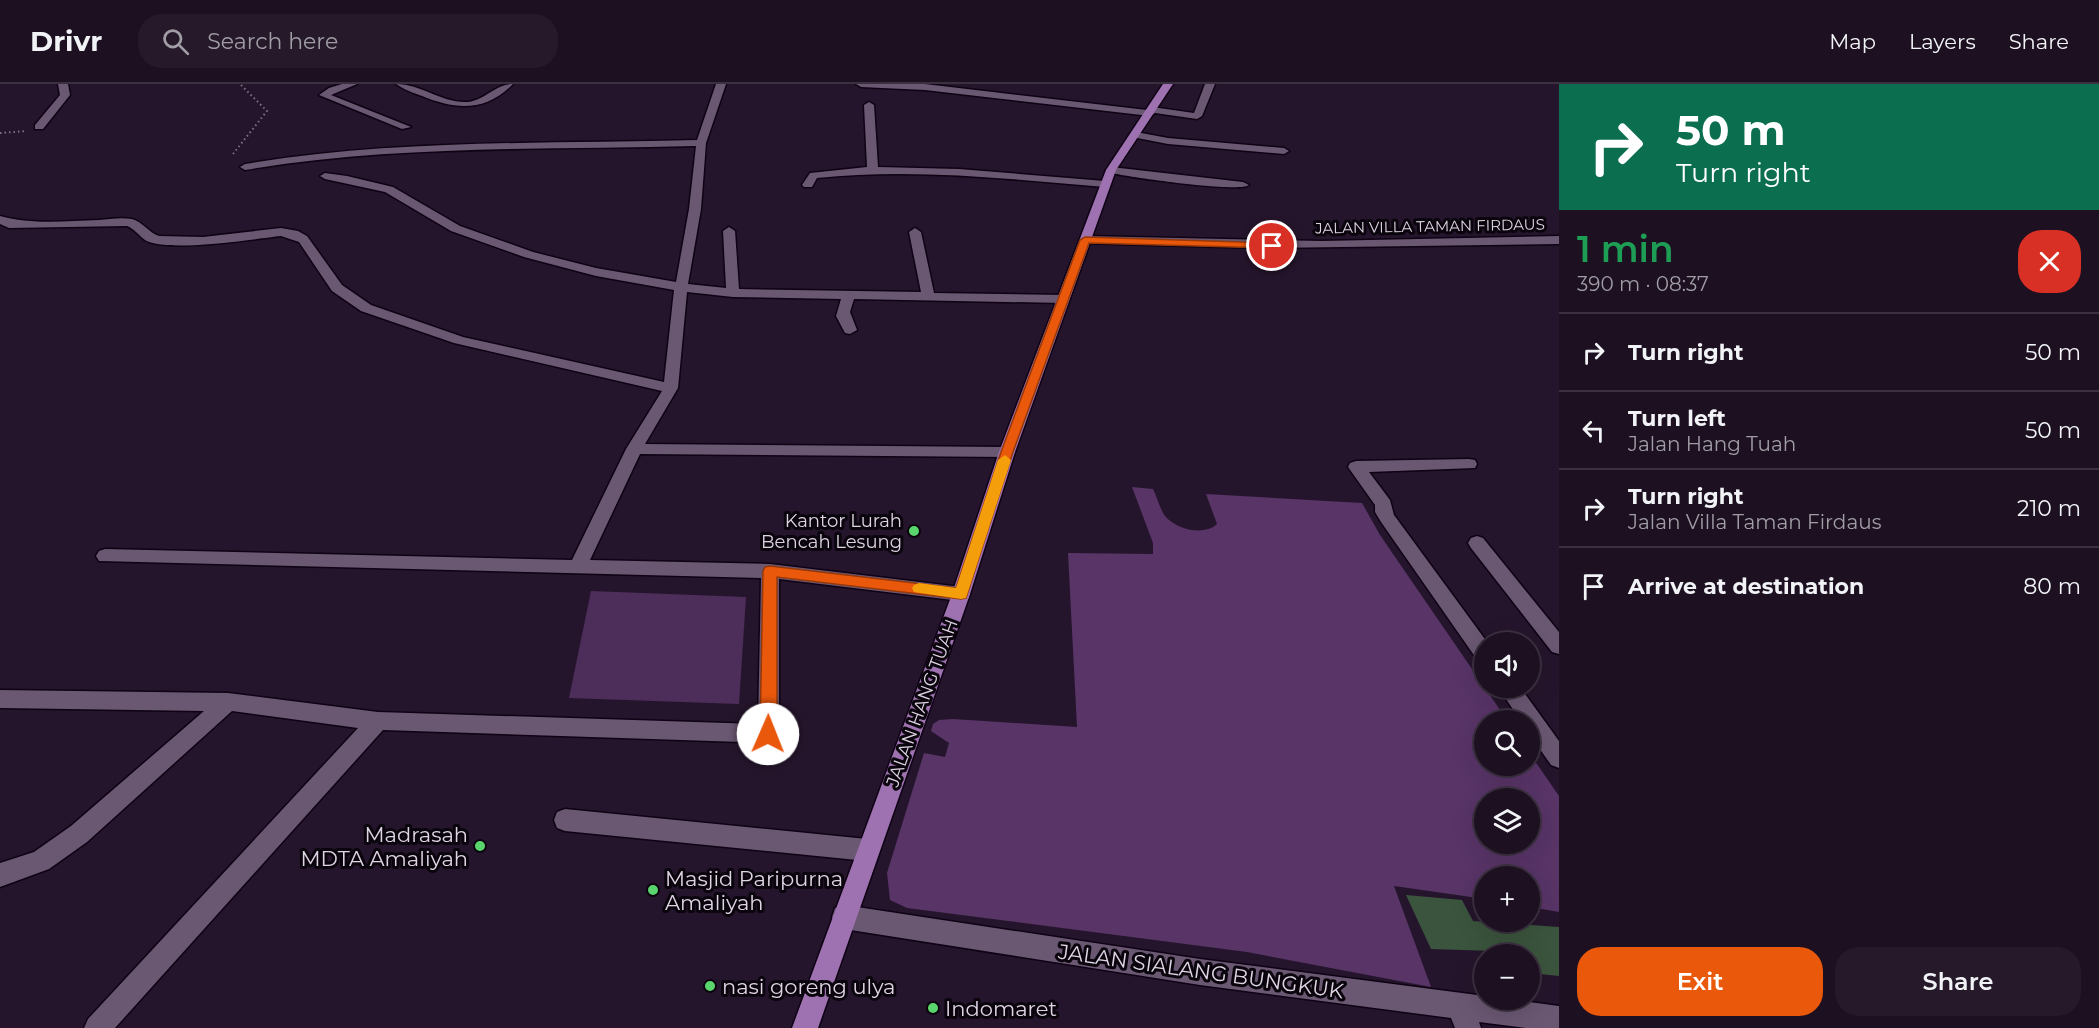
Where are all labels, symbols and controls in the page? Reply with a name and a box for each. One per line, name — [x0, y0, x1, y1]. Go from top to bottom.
search box — [138, 14, 558, 68]
text: Drivr — [30, 24, 102, 58]
icon: search — [159, 25, 192, 58]
text: Search here — [207, 28, 338, 55]
text: Map — [1829, 29, 1876, 54]
text: Layers — [1909, 29, 1976, 54]
text: Share — [2009, 29, 2069, 54]
text: 50 m — [1676, 104, 1785, 156]
icon: right — [1577, 108, 1655, 186]
text: Turn right — [1676, 156, 1811, 189]
street label: JALAN VILLA TAMAN FIRDAUS — [1314, 214, 1545, 238]
pin — [1246, 220, 1297, 271]
text: 1 min — [1577, 227, 1674, 271]
icon: arrive — [1255, 229, 1288, 262]
button: close — [2018, 230, 2081, 293]
text: 390 m · 08:37 — [1577, 272, 1709, 296]
icon: right — [1577, 336, 1610, 369]
text: Turn right — [1628, 339, 1743, 366]
text: 50 m — [2025, 339, 2081, 366]
text: Turn left — [1628, 405, 1726, 432]
icon: left — [1577, 414, 1610, 447]
text: 50 m — [2025, 417, 2081, 444]
text: Jalan Hang Tuah — [1628, 432, 1796, 456]
text: Turn right — [1628, 483, 1743, 510]
icon: right — [1577, 492, 1610, 525]
text: 210 m — [2017, 495, 2081, 522]
place label: Kantor Lurah Bencah Lesung — [761, 510, 902, 553]
text: Jalan Villa Taman Firdaus — [1628, 510, 1881, 534]
marker: Kantor Lurah Bencah Lesung — [907, 524, 921, 538]
icon: arrive — [1577, 570, 1610, 603]
text: Arrive at destination — [1628, 573, 1864, 600]
text: 80 m — [2023, 573, 2081, 600]
street label: JALAN HANG TUAH — [881, 616, 963, 791]
map controls — [1474, 632, 1540, 1010]
button: sound — [1474, 632, 1540, 698]
position arrow — [736, 702, 800, 766]
button: search — [1474, 710, 1540, 776]
button: layers — [1474, 788, 1540, 854]
place label: Madrasah MDTA Amaliyah — [300, 822, 468, 871]
marker: Madrasah MDTA Amaliyah — [473, 839, 487, 853]
place label: Masjid Paripurna Amaliyah — [665, 866, 843, 915]
button: + — [1474, 866, 1540, 932]
marker: Masjid Paripurna Amaliyah — [646, 883, 660, 897]
street label: JALAN SIALANG BUNGKUK — [1056, 938, 1345, 1003]
button: − — [1474, 944, 1540, 1010]
button: Exit — [1577, 947, 1823, 1016]
button: Share — [1835, 947, 2081, 1016]
place label: nasi goreng ulya — [722, 974, 896, 999]
marker: nasi goreng ulya — [703, 979, 717, 993]
place label: Indomaret — [945, 996, 1057, 1021]
marker: Indomaret — [926, 1001, 940, 1015]

